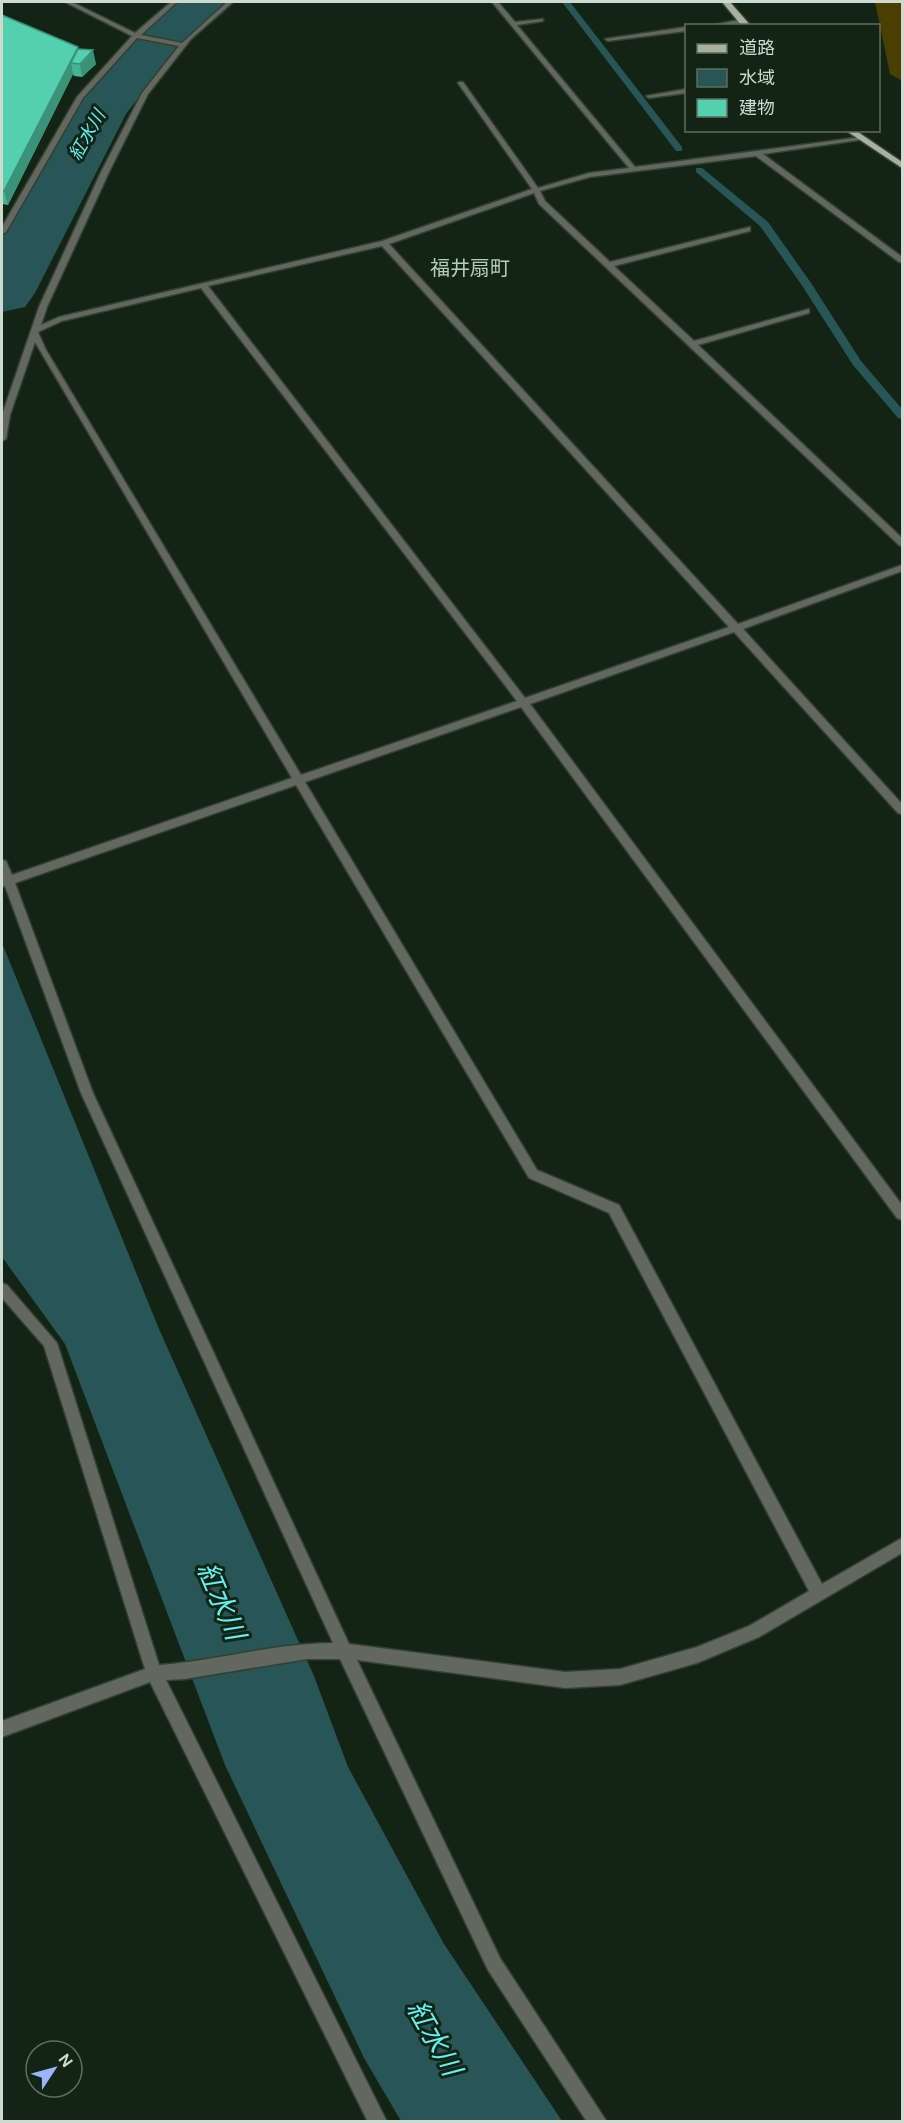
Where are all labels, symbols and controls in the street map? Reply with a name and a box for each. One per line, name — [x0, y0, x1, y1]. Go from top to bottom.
legend — [685, 24, 880, 132]
text: 道路 — [739, 36, 775, 60]
text: 水域 — [739, 66, 775, 90]
text: 建物 — [739, 96, 775, 120]
water label: 紅水川 — [63, 104, 112, 164]
district label: 福井扇町 — [430, 255, 510, 281]
water label: 紅水川 — [190, 1557, 255, 1648]
water label: 紅水川 — [399, 1994, 471, 2084]
north arrow — [24, 2039, 84, 2099]
text: N — [54, 2050, 78, 2071]

